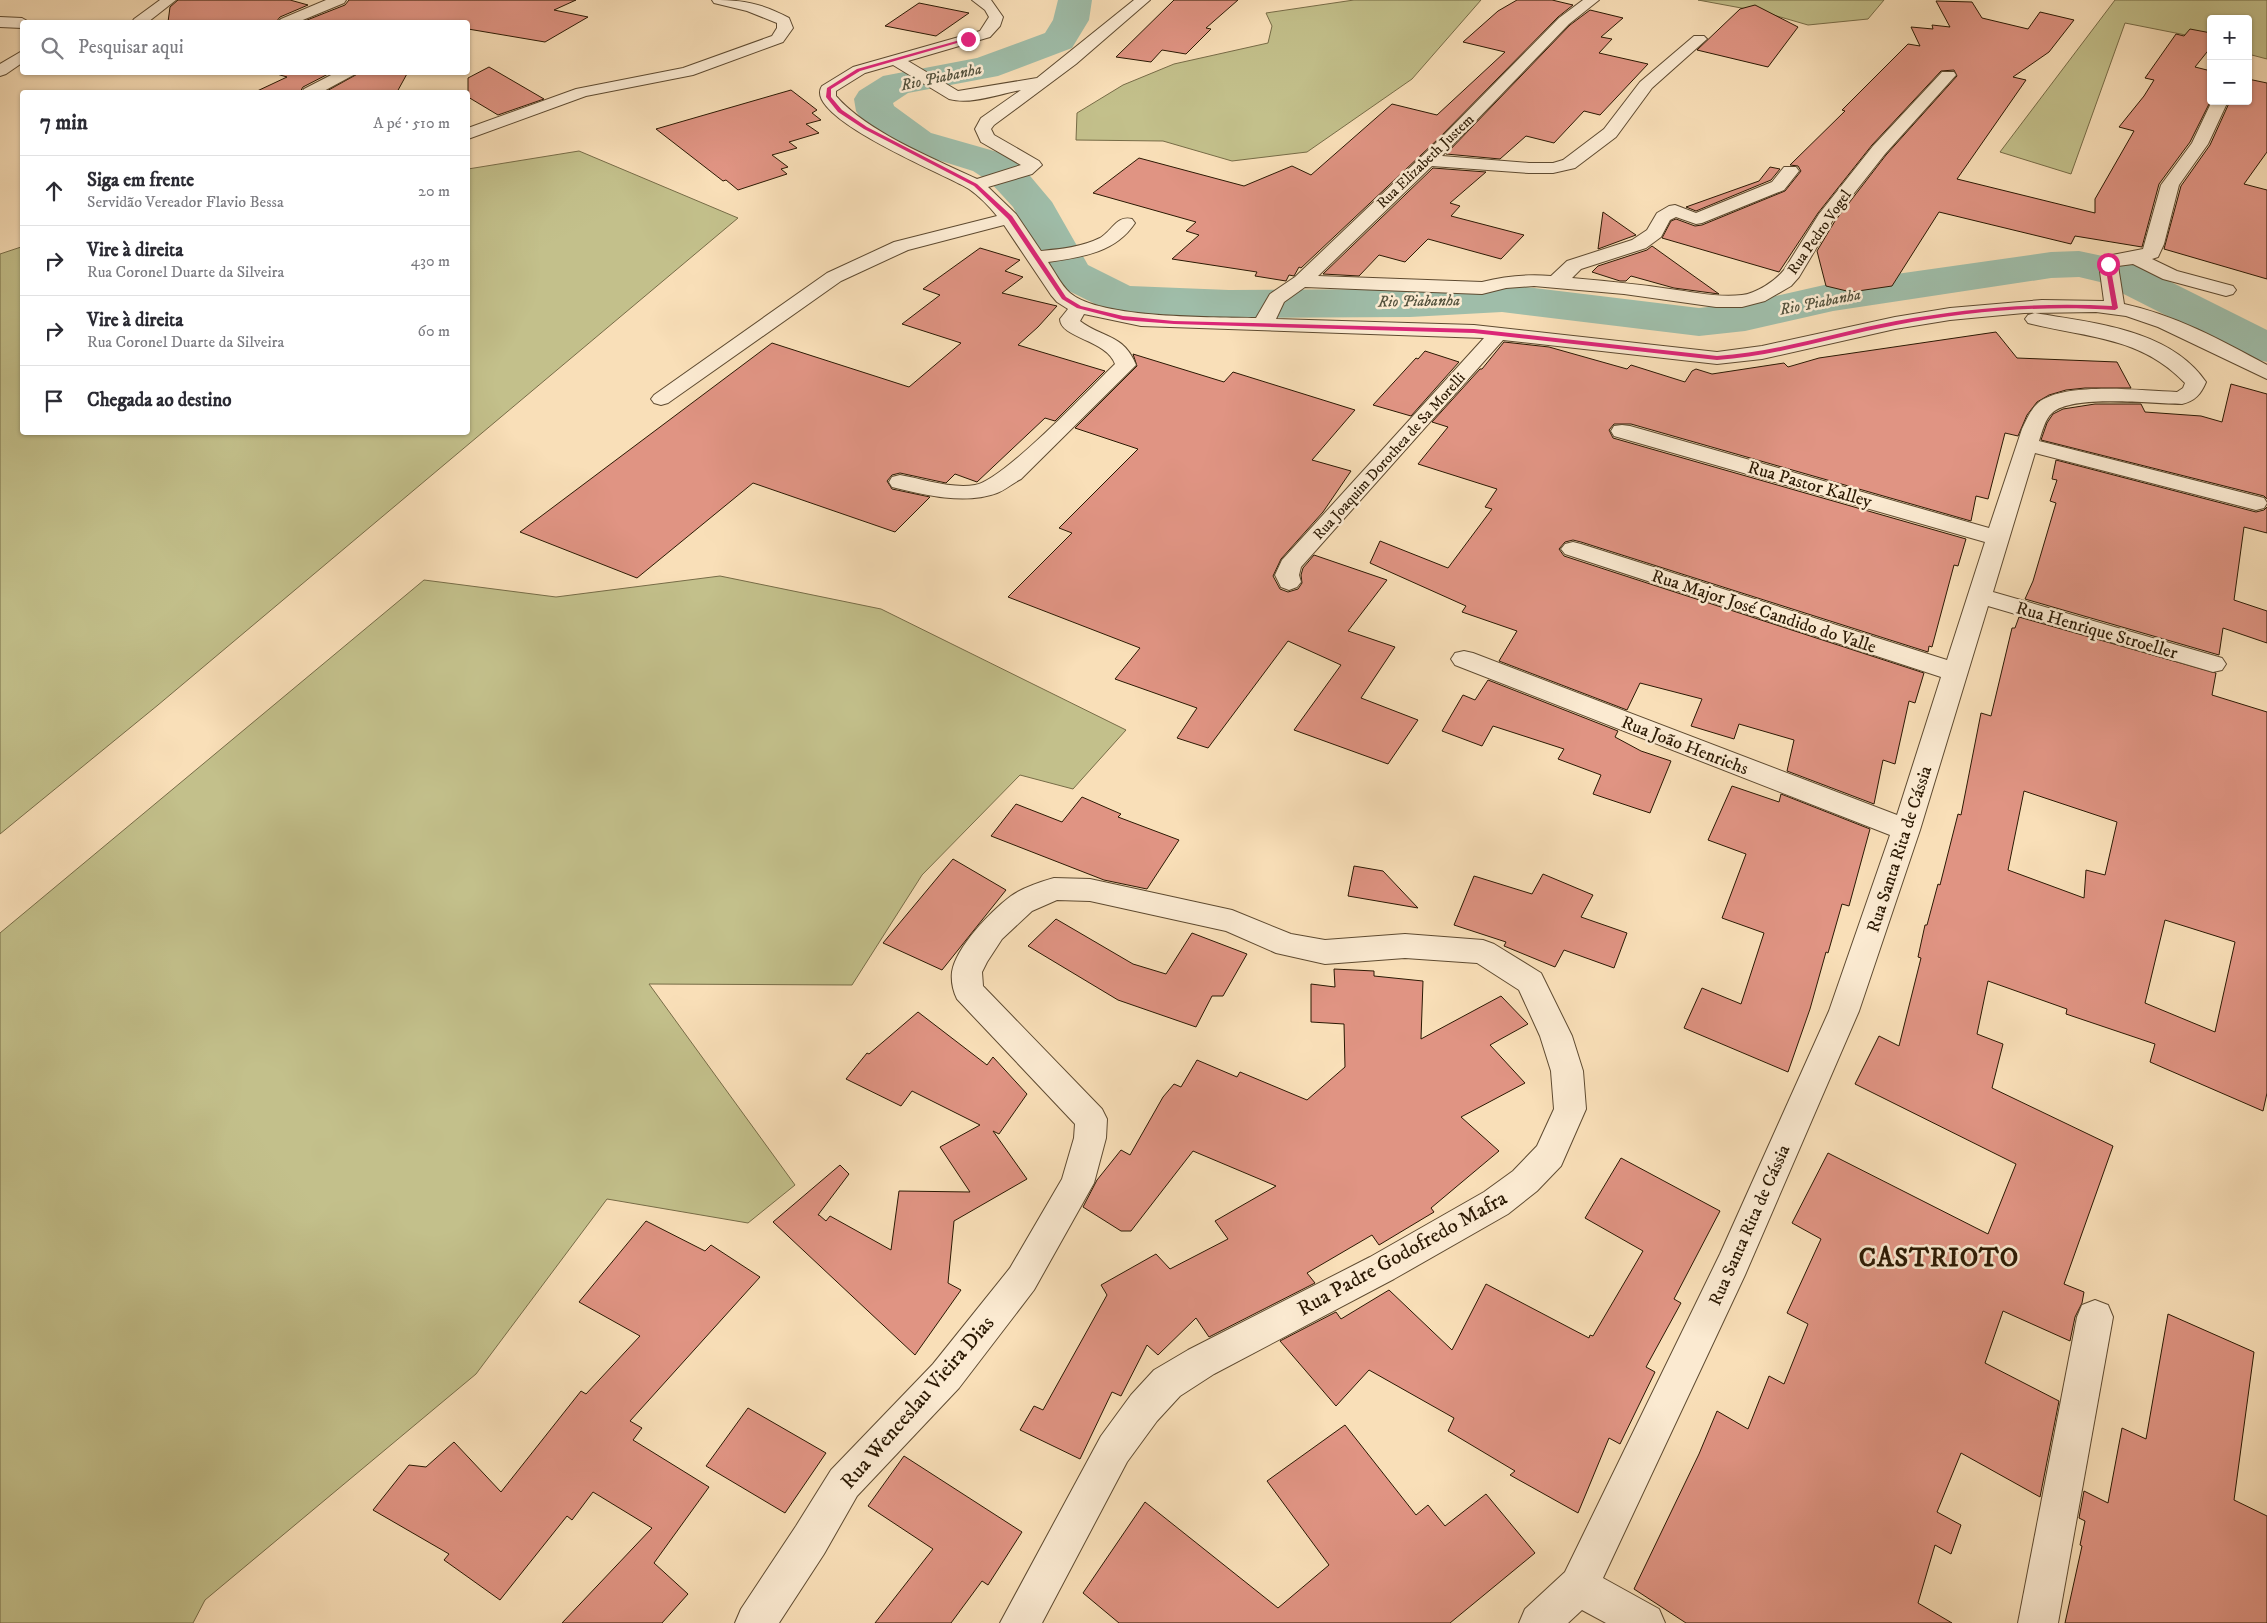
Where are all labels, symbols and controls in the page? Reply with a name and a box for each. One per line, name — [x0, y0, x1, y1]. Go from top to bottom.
map controls — [2207, 15, 2252, 105]
button: + — [2207, 15, 2252, 60]
search box — [20, 20, 470, 75]
route end — [957, 28, 980, 51]
icon: search — [38, 34, 66, 62]
text: Pesquisar aqui — [78, 36, 184, 59]
water label: Rio Piabanha — [898, 59, 984, 96]
button: − — [2207, 60, 2252, 105]
text: 7 min — [40, 110, 88, 136]
street label: Rua Elizabeth Justem — [1373, 110, 1478, 213]
text: A pé · 510 m — [373, 113, 450, 133]
text: Siga em frente — [87, 169, 194, 192]
icon: ahead — [40, 177, 68, 205]
text: 20 m — [418, 181, 450, 201]
street label: Rua Pedro Vogel — [1783, 186, 1856, 278]
text: Servidão Vereador Flavio Bessa — [87, 192, 284, 212]
text: Vire à direita — [87, 239, 183, 262]
icon: right — [40, 247, 68, 275]
text: 430 m — [411, 251, 450, 271]
route start — [2097, 253, 2120, 276]
text: Rua Coronel Duarte da Silveira — [87, 262, 284, 282]
water label: Rio Piabanha — [1777, 284, 1862, 320]
water label: Rio Piabanha — [1377, 290, 1460, 312]
text: Vire à direita — [87, 309, 183, 332]
icon: right — [40, 317, 68, 345]
text: 60 m — [418, 321, 450, 341]
text: Rua Coronel Duarte da Silveira — [87, 332, 284, 352]
street label: Rua Joaquim Dorothea de Sa Morelli — [1309, 369, 1470, 544]
icon: arrive — [40, 387, 68, 415]
text: Chegada ao destino — [87, 389, 232, 412]
street label: Rua Pastor Kalley — [1745, 457, 1875, 513]
street label: Rua Major José Candido do Valle — [1649, 565, 1879, 659]
street label: Rua Henrique Stroeller — [2013, 597, 2180, 665]
street label: Rua João Henrichs — [1618, 712, 1751, 780]
street label: Rua Santa Rita de Cássia — [1863, 763, 1937, 935]
street label: Rua Santa Rita de Cássia — [1705, 1141, 1795, 1309]
street label: Rua Padre Godofredo Mafra — [1293, 1185, 1512, 1322]
district label: CASTRIOTO — [1859, 1242, 2019, 1275]
street label: Rua Wenceslau Vieira Dias — [835, 1311, 1000, 1495]

